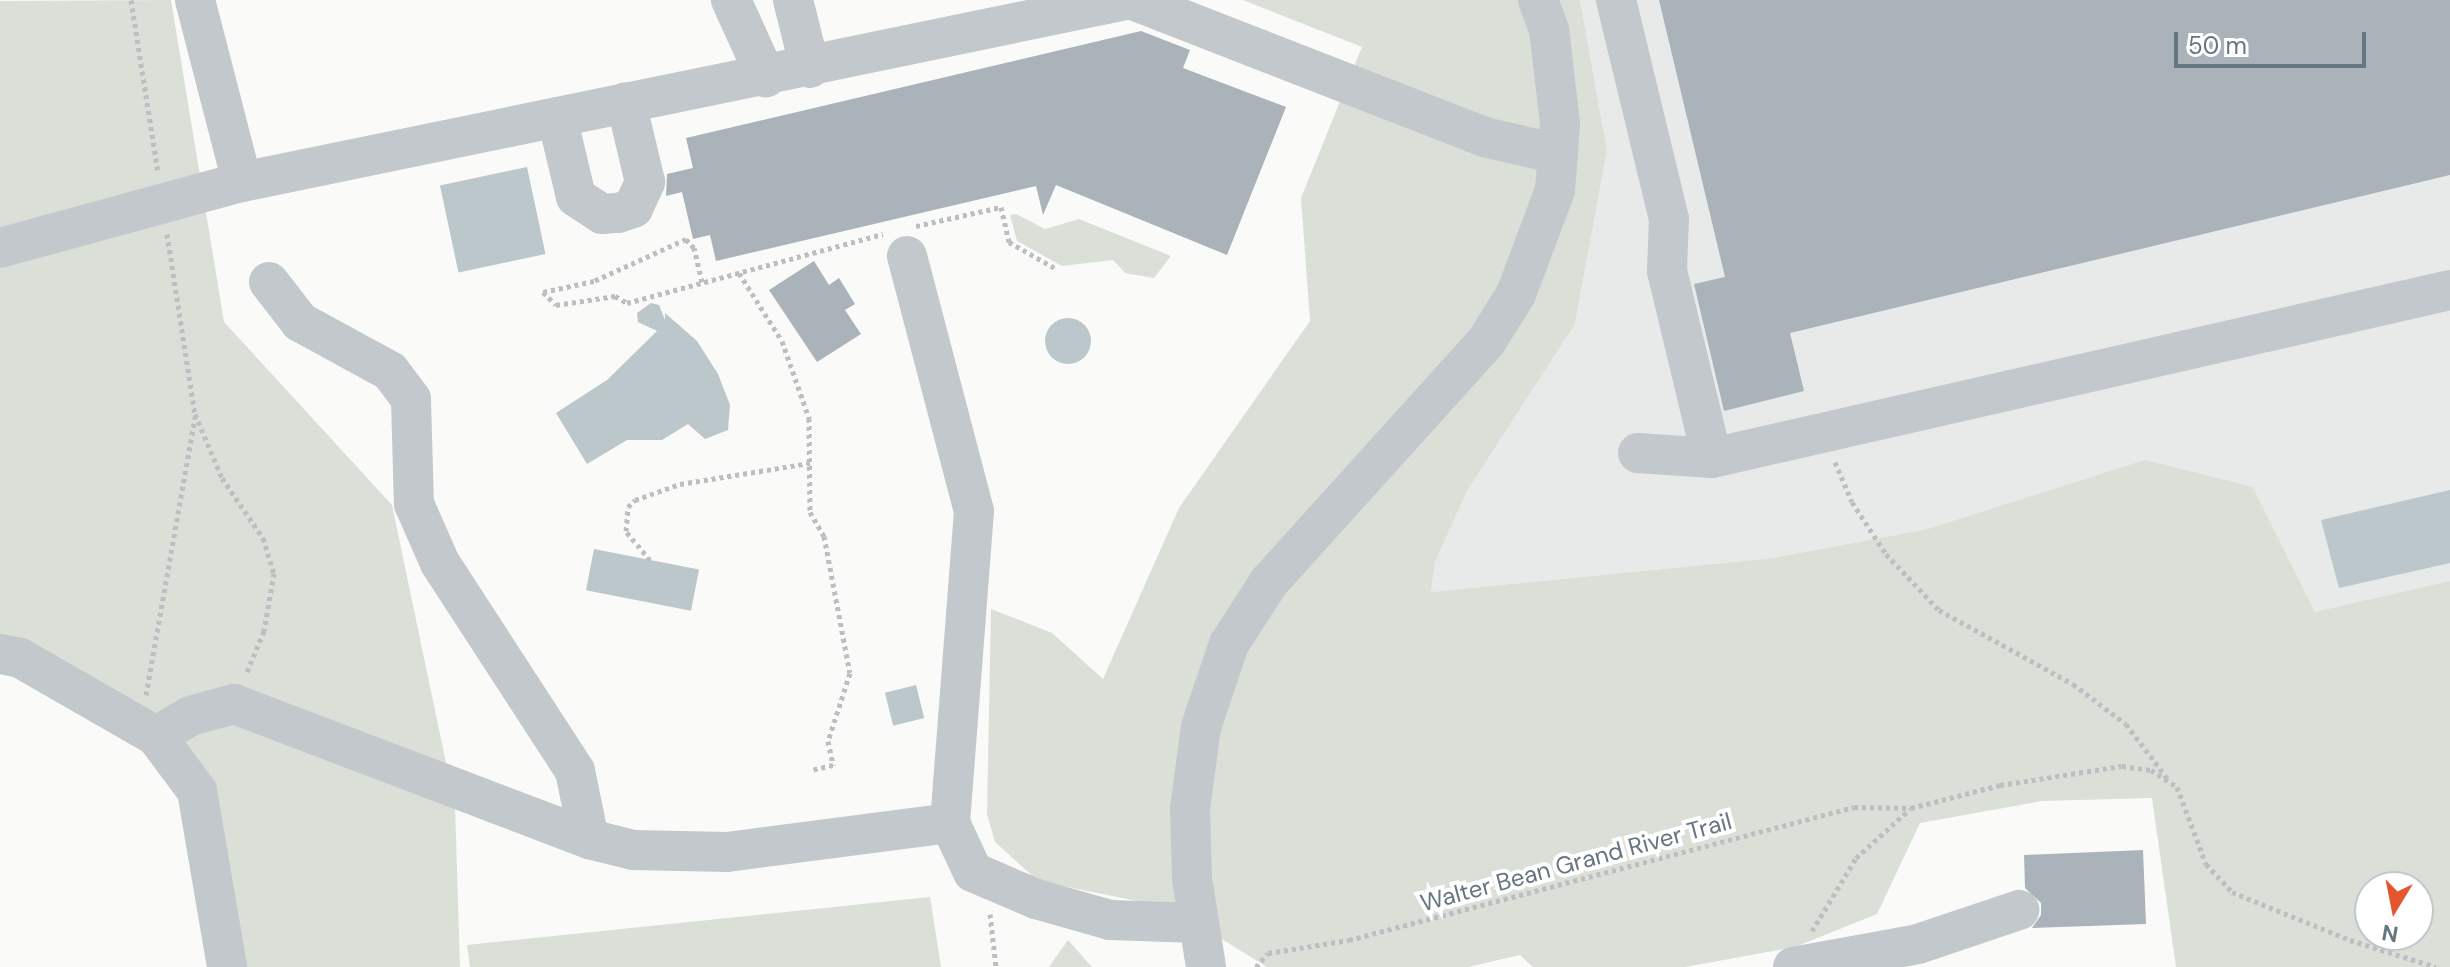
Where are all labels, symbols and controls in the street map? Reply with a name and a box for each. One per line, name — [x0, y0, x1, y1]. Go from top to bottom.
scale bar — [2178, 16, 2370, 66]
text: 50 m — [2188, 30, 2247, 61]
street label: Walter Bean Grand River Trail — [1417, 807, 1735, 917]
north arrow — [2354, 871, 2434, 951]
text: N — [2380, 917, 2401, 949]

